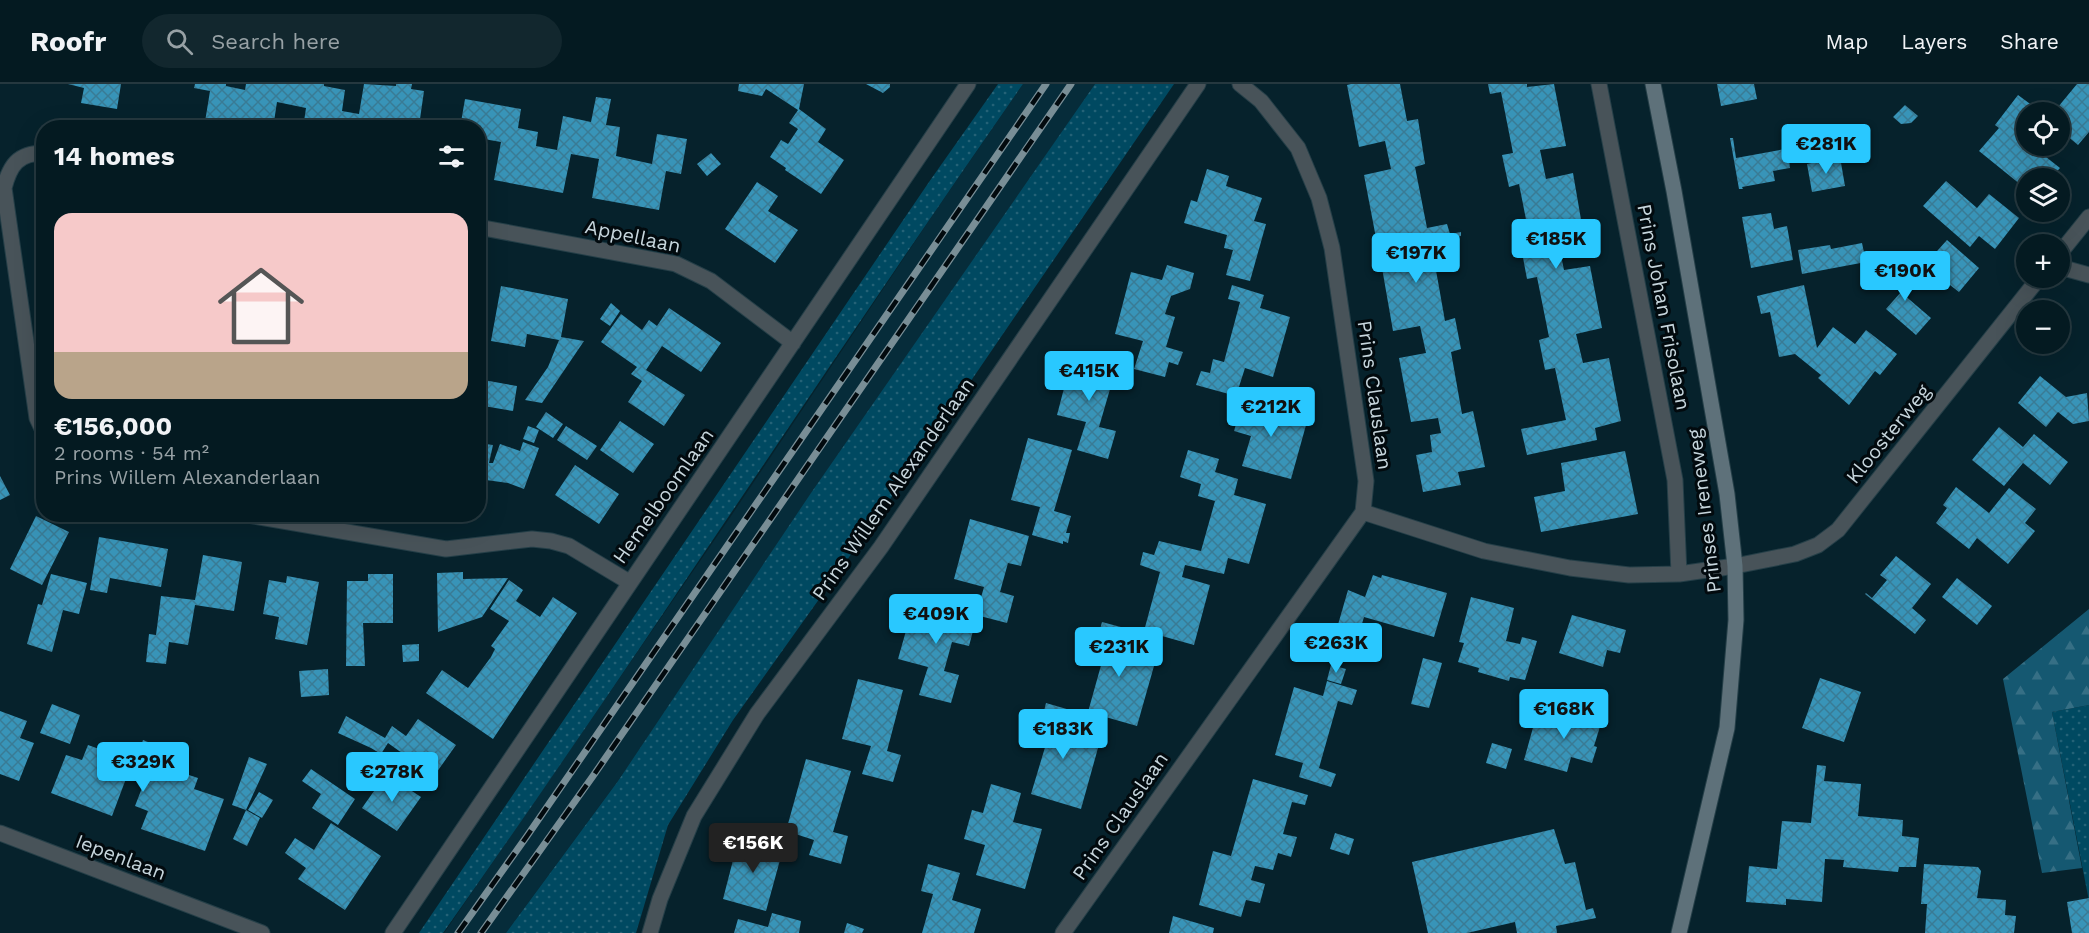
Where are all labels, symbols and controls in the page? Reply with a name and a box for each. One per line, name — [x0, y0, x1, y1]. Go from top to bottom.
search box — [142, 14, 562, 68]
text: Roofr — [30, 25, 106, 58]
icon: search — [163, 25, 196, 58]
text: Search here — [211, 29, 340, 54]
text: Map — [1825, 29, 1868, 54]
text: Layers — [1901, 29, 1967, 54]
text: Share — [2000, 29, 2059, 54]
map controls — [2016, 102, 2070, 354]
button: locate — [2016, 102, 2070, 156]
pin: €281K — [1784, 124, 1868, 175]
text: €281K — [1796, 131, 1856, 155]
icon: filters — [435, 140, 468, 173]
text: 14 homes — [54, 141, 175, 171]
button: layers — [2016, 168, 2070, 222]
street label: Prins Johan Frisolaan — [1632, 202, 1696, 412]
street label: Appellaan — [583, 214, 683, 258]
pin: €185K — [1514, 219, 1598, 270]
text: €185K — [1526, 226, 1586, 250]
pin: €197K — [1374, 233, 1458, 284]
button: + — [2016, 234, 2070, 288]
text: €197K — [1386, 240, 1446, 264]
pin: €190K — [1863, 251, 1947, 302]
icon: home — [207, 252, 315, 360]
text: €190K — [1874, 258, 1936, 282]
button: − — [2016, 300, 2070, 354]
street label: Prins Clauslaan — [1353, 319, 1397, 471]
pin: €415K — [1047, 351, 1131, 402]
text: €415K — [1059, 358, 1119, 382]
street label: Prins Willem Alexanderlaan — [807, 373, 979, 605]
street label: Kloosterweg — [1841, 379, 1935, 488]
pin: €212K — [1229, 387, 1313, 438]
text: €212K — [1241, 394, 1301, 418]
text: €156,000 — [54, 411, 172, 441]
street label: Hemelboomlaan — [607, 424, 719, 568]
street label: Prinses Ireneweg — [1682, 427, 1726, 594]
text: 2 rooms · 54 m² — [54, 441, 209, 465]
text: Prins Willem Alexanderlaan — [54, 465, 320, 489]
pin: €409K — [894, 594, 978, 645]
text: €409K — [903, 601, 969, 625]
pin: €263K — [1294, 623, 1378, 674]
pin: €231K — [1077, 627, 1161, 678]
text: €263K — [1304, 630, 1368, 654]
text: €231K — [1089, 634, 1149, 658]
pin: €168K — [1522, 689, 1606, 740]
text: €168K — [1533, 696, 1595, 720]
pin: €183K — [1021, 709, 1105, 760]
text: €183K — [1033, 716, 1093, 740]
pin: €329K — [101, 742, 185, 793]
street label: Prins Clauslaan — [1067, 747, 1173, 885]
text: €329K — [111, 749, 175, 773]
pin: €278K — [350, 752, 434, 803]
text: €278K — [360, 759, 424, 783]
pin: €156K — [711, 823, 795, 874]
street label: Iepenlaan — [72, 829, 170, 885]
text: €156K — [723, 830, 783, 854]

